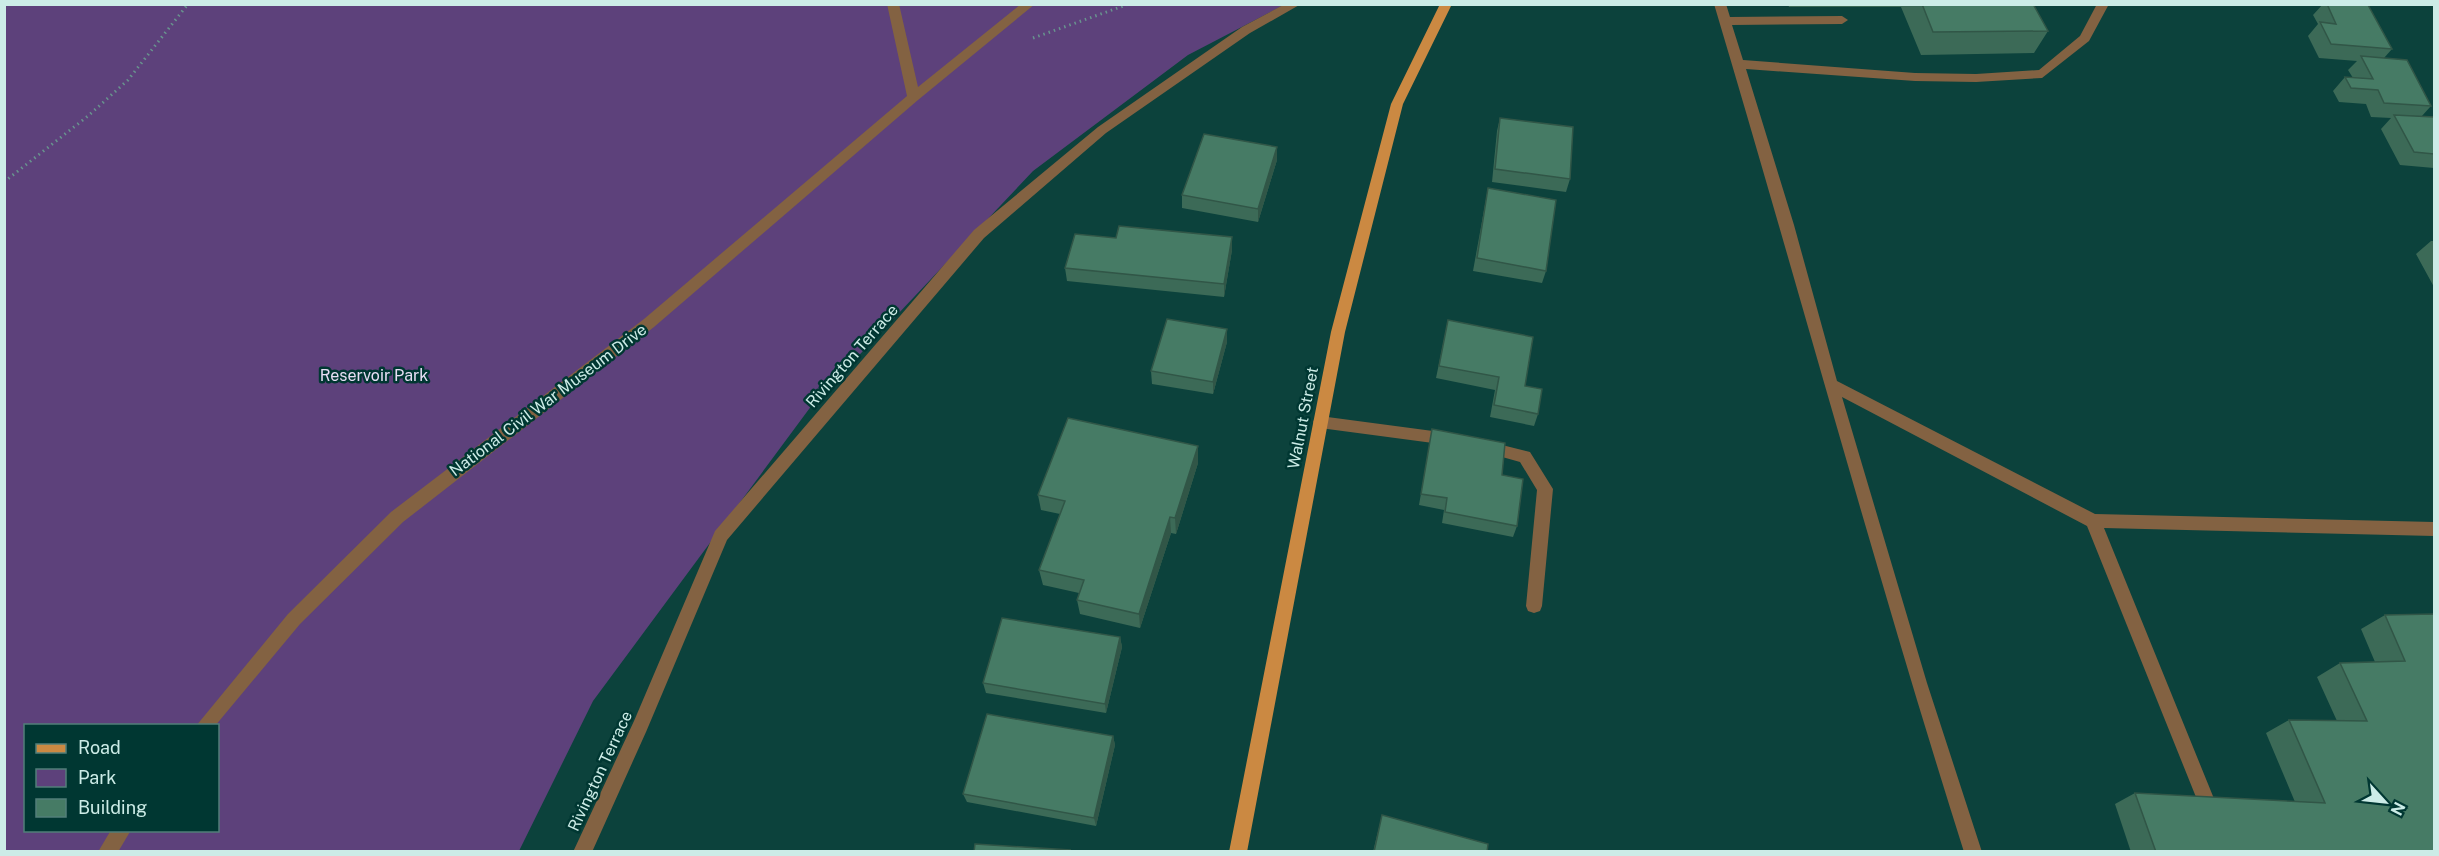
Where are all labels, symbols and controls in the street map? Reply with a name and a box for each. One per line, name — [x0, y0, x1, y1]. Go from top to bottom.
street label: Rivington Terrace — [802, 301, 902, 411]
street label: National Civil War Museum Drive — [446, 320, 650, 480]
street label: Walnut Street — [1284, 365, 1322, 471]
park label: Reservoir Park — [320, 366, 428, 385]
street label: Rivington Terrace — [564, 708, 636, 834]
legend — [24, 724, 219, 832]
text: Road — [78, 737, 121, 758]
text: Park — [78, 767, 116, 788]
north arrow — [2355, 772, 2415, 832]
text: Building — [78, 797, 147, 818]
text: N — [2387, 799, 2409, 818]

